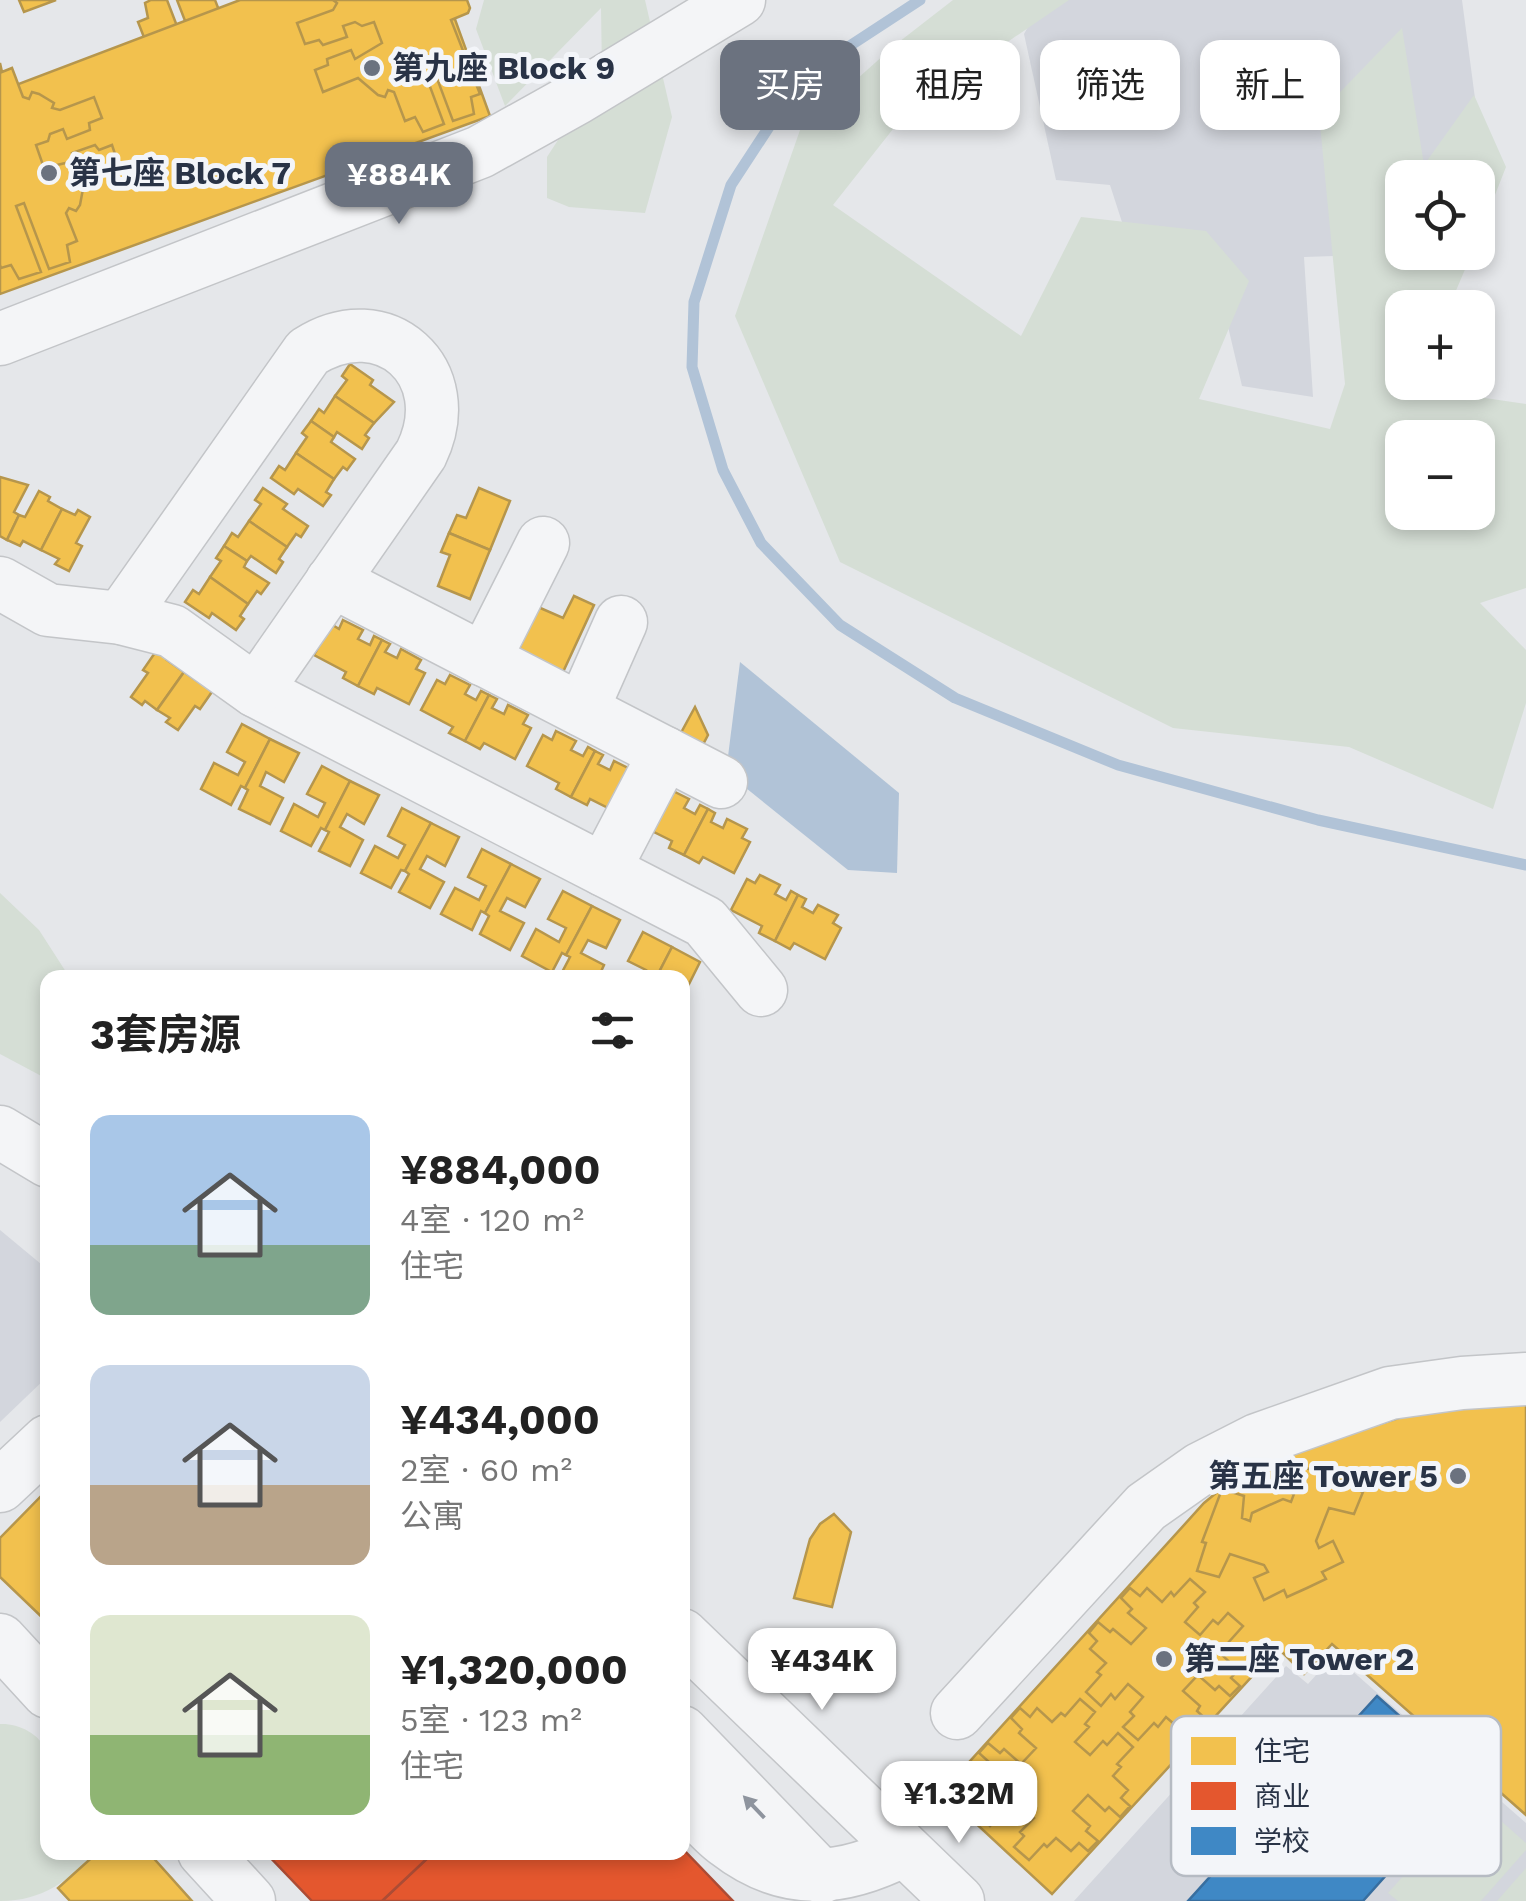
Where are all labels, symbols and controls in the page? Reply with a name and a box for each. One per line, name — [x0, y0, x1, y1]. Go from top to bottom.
chip: 买房 — [720, 40, 860, 130]
chip: 租房 — [880, 40, 1020, 130]
chip: 筛选 — [1040, 40, 1180, 130]
chip: 新上 — [1200, 40, 1340, 130]
place label: 第九座 Block 9 — [392, 49, 615, 87]
marker: 第九座 Block 9 — [361, 57, 383, 79]
pin: ¥884K — [329, 142, 469, 227]
place label: 第七座 Block 7 — [69, 154, 291, 192]
text: ¥884K — [347, 155, 451, 193]
map controls — [1385, 160, 1495, 530]
button: locate — [1385, 160, 1495, 270]
marker: 第七座 Block 7 — [38, 162, 60, 184]
button: + — [1385, 290, 1495, 400]
button: − — [1385, 420, 1495, 530]
icon: filters — [585, 1003, 640, 1058]
text: 3套房源 — [90, 1010, 241, 1059]
text: ¥884,000 — [400, 1145, 601, 1194]
icon: home — [170, 1155, 290, 1275]
text: 4室 · 120 m² — [400, 1201, 584, 1239]
text: 住宅 — [400, 1247, 464, 1285]
text: ¥434,000 — [400, 1395, 600, 1444]
icon: home — [170, 1405, 290, 1525]
text: 2室 · 60 m² — [400, 1451, 572, 1489]
place label: 第五座 Tower 5 — [1208, 1457, 1438, 1495]
marker: 第五座 Tower 5 — [1447, 1465, 1469, 1487]
text: 公寓 — [400, 1497, 464, 1535]
pin: ¥434K — [752, 1628, 892, 1713]
place label: 第二座 Tower 2 — [1184, 1640, 1414, 1678]
text: ¥434K — [770, 1641, 874, 1679]
text: ¥1,320,000 — [400, 1645, 628, 1694]
marker: 第二座 Tower 2 — [1153, 1648, 1175, 1670]
icon: home — [170, 1655, 290, 1775]
text: 5室 · 123 m² — [400, 1701, 582, 1739]
legend — [1171, 1716, 1501, 1876]
text: 住宅 — [1254, 1735, 1310, 1768]
text: 住宅 — [400, 1747, 464, 1785]
pin: ¥1.32M — [878, 1761, 1040, 1846]
text: ¥1.32M — [903, 1774, 1015, 1812]
text: 商业 — [1254, 1780, 1310, 1813]
one-way arrow — [743, 1795, 766, 1819]
text: 学校 — [1254, 1825, 1310, 1858]

